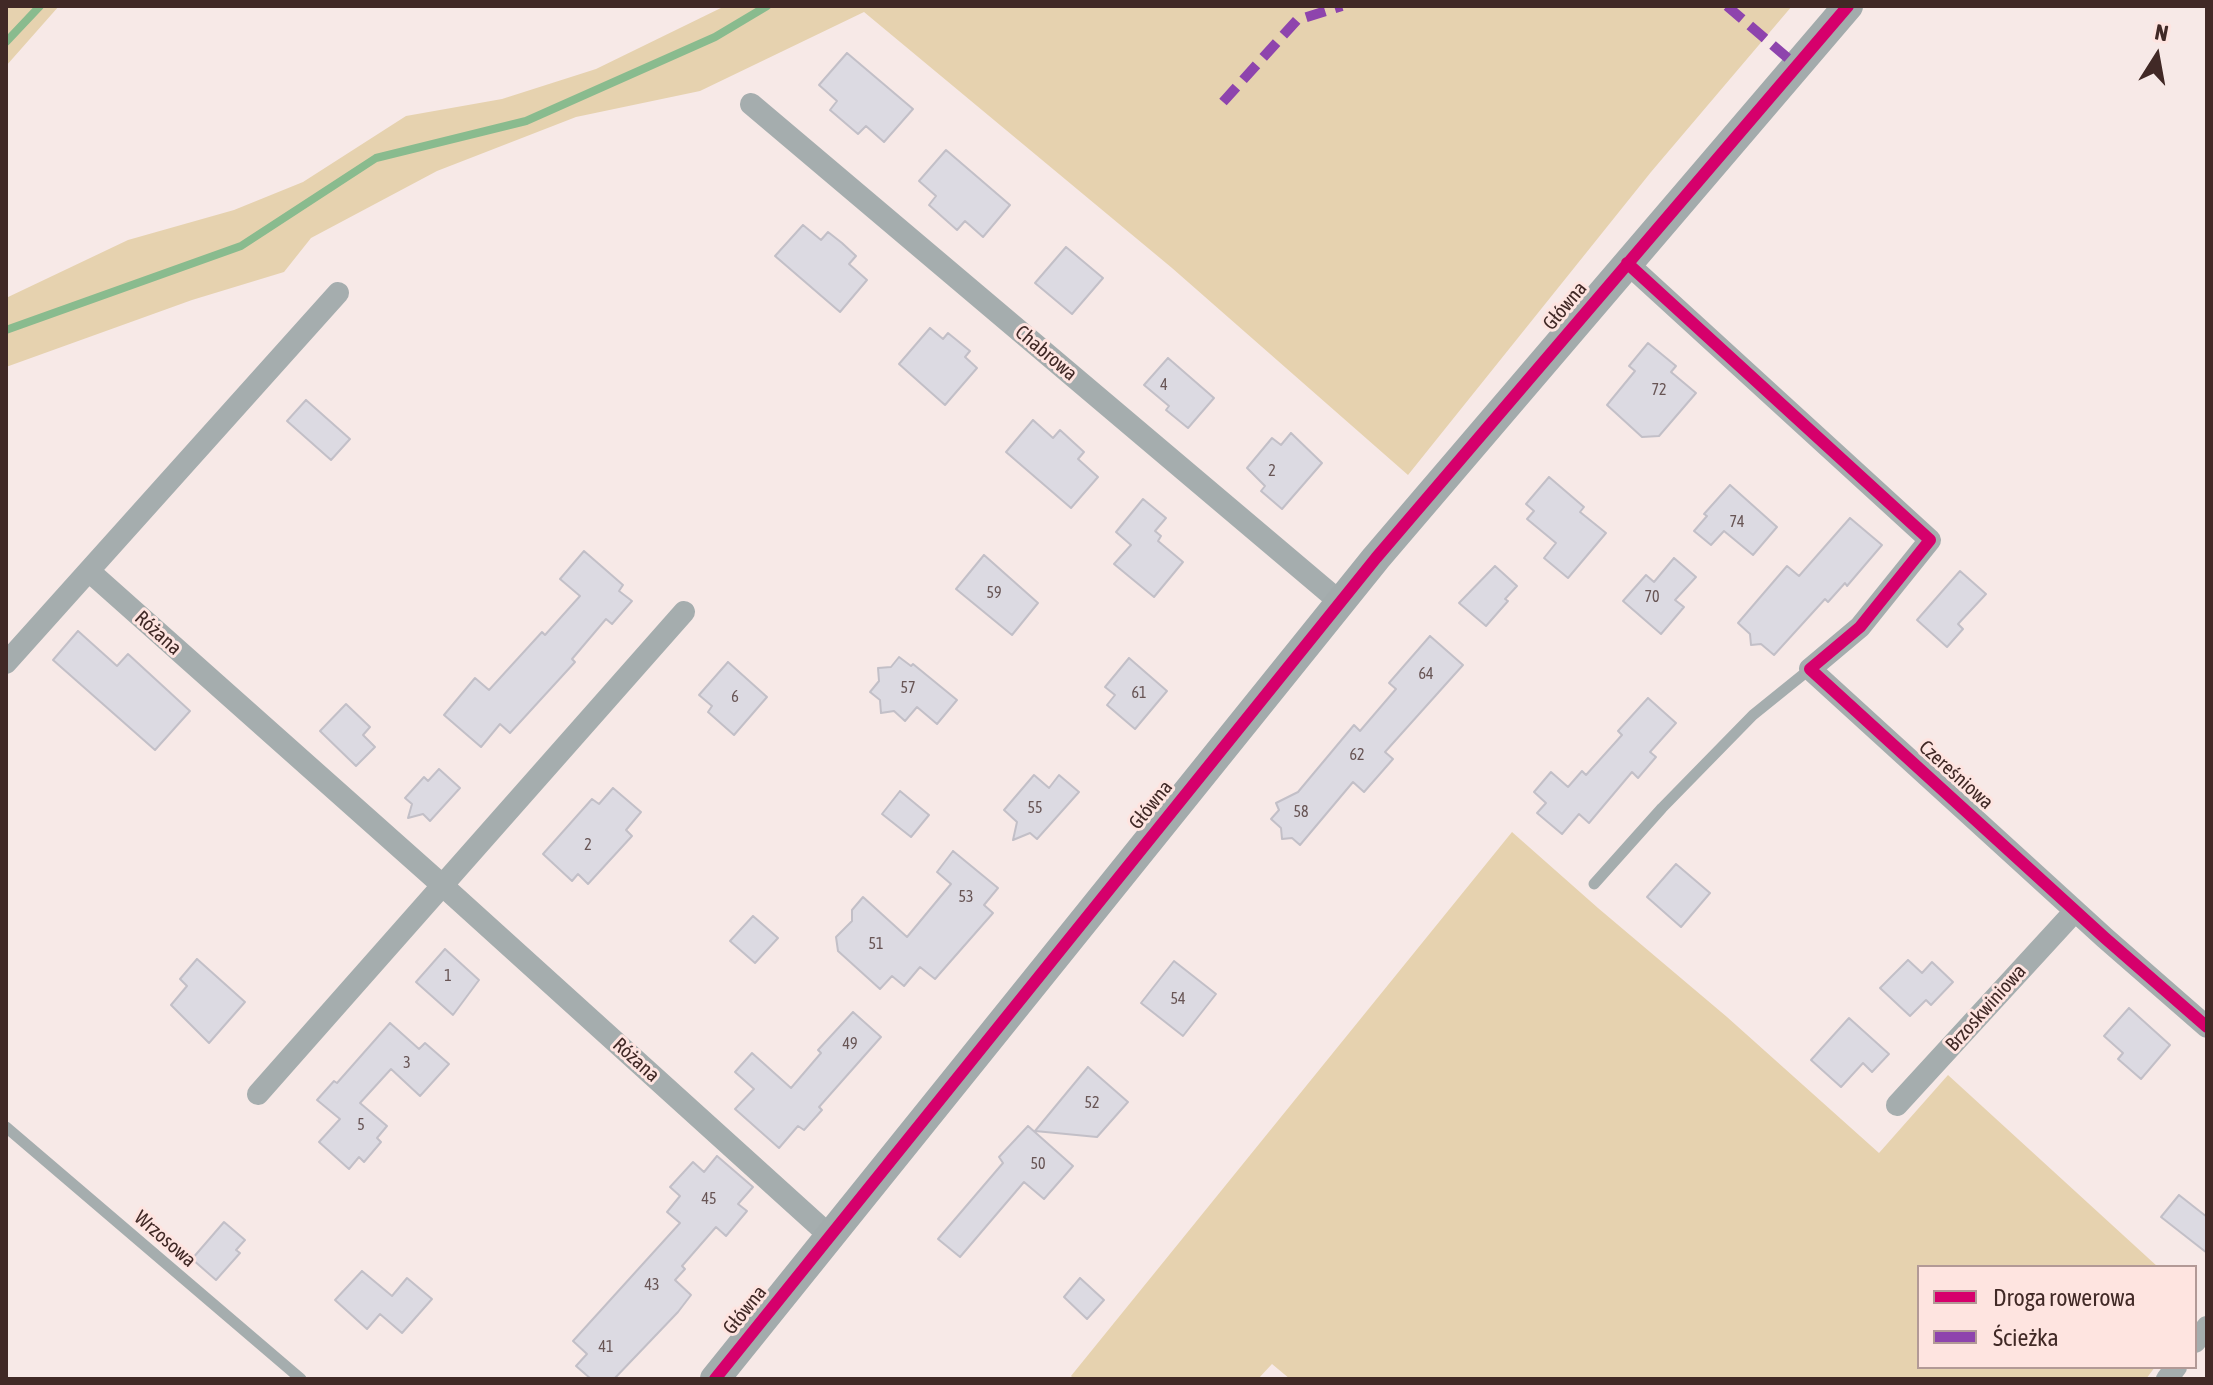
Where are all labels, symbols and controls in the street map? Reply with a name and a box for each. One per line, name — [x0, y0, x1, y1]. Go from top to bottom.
north arrow — [2117, 16, 2197, 96]
text: N — [2153, 18, 2170, 46]
street label: Główna — [1538, 277, 1592, 335]
street label: Chabrowa — [1010, 320, 1082, 386]
house number: 4 — [1160, 375, 1168, 395]
house number: 72 — [1651, 380, 1667, 400]
house number: 2 — [1268, 461, 1276, 481]
house number: 74 — [1729, 512, 1745, 532]
house number: 59 — [986, 583, 1002, 603]
house number: 70 — [1644, 587, 1660, 607]
street label: Różana — [130, 606, 186, 660]
house number: 64 — [1418, 664, 1434, 684]
house number: 57 — [900, 678, 916, 698]
house number: 61 — [1131, 683, 1147, 703]
house number: 6 — [731, 687, 739, 707]
street label: Czereśniowa — [1914, 735, 1998, 815]
house number: 62 — [1349, 745, 1365, 765]
street label: Główna — [1124, 776, 1178, 834]
house number: 55 — [1027, 798, 1043, 818]
house number: 58 — [1293, 802, 1309, 822]
house number: 2 — [584, 835, 592, 855]
house number: 53 — [958, 887, 974, 907]
house number: 51 — [868, 934, 884, 954]
street label: Brzoskwiniowa — [1941, 960, 2031, 1056]
house number: 1 — [444, 966, 452, 986]
house number: 54 — [1170, 989, 1186, 1009]
street label: Różana — [608, 1033, 664, 1087]
house number: 49 — [842, 1034, 858, 1054]
house number: 3 — [403, 1053, 411, 1073]
house number: 52 — [1084, 1093, 1100, 1113]
house number: 5 — [357, 1115, 365, 1135]
house number: 50 — [1030, 1154, 1046, 1174]
house number: 45 — [701, 1189, 717, 1209]
street label: Wrzosowa — [129, 1206, 201, 1272]
legend — [1917, 1265, 2197, 1369]
house number: 43 — [644, 1275, 660, 1295]
street label: Główna — [718, 1281, 772, 1339]
text: Droga rowerowa — [1993, 1284, 2136, 1311]
text: Ścieżka — [1993, 1324, 2059, 1351]
house number: 41 — [598, 1337, 614, 1357]

